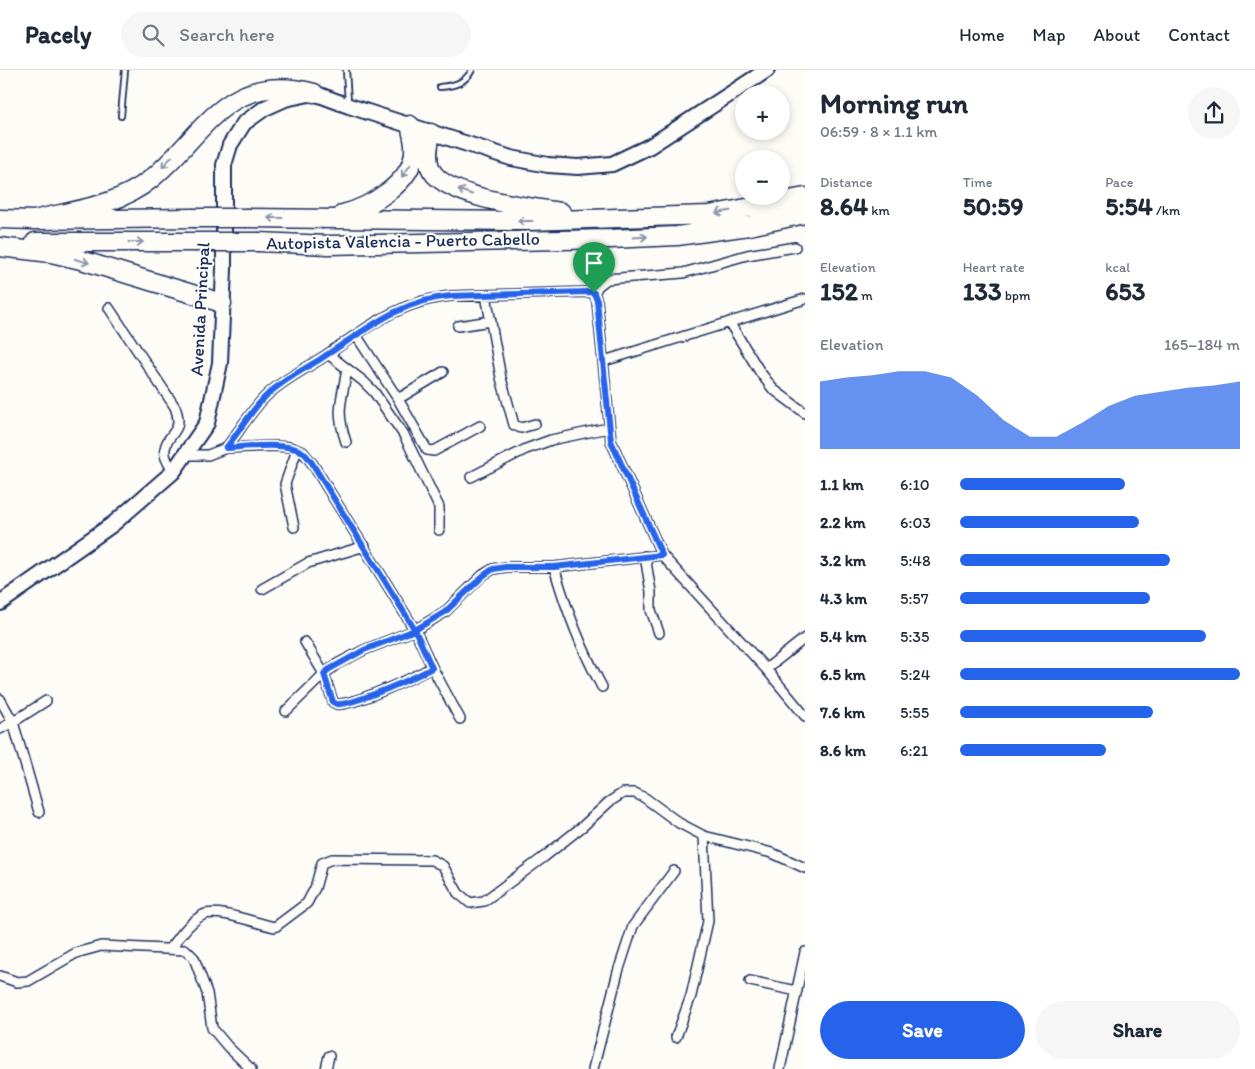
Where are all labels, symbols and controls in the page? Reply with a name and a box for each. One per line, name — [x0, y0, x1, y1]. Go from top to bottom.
search box — [121, 12, 471, 57]
text: Pacely — [25, 20, 91, 49]
icon: search — [139, 21, 167, 49]
text: Search here — [179, 23, 275, 46]
text: Home — [959, 24, 1005, 46]
text: Map — [1033, 24, 1066, 46]
text: About — [1094, 24, 1140, 46]
text: Contact — [1168, 24, 1230, 46]
map controls — [735, 85, 790, 205]
button: + — [735, 85, 790, 140]
text: Morning run — [820, 86, 968, 120]
button: share — [1188, 87, 1240, 139]
text: 06:59 · 8 × 1.1 km — [820, 122, 937, 141]
button: − — [735, 150, 790, 205]
one-way arrow — [162, 155, 174, 168]
one-way arrow — [401, 164, 411, 178]
text: Distance — [820, 174, 872, 191]
text: Time — [963, 174, 993, 191]
text: Pace — [1105, 174, 1133, 191]
one-way arrow — [457, 187, 473, 196]
text: 8.64 — [820, 191, 868, 221]
text: 50:59 — [963, 191, 1024, 221]
text: 5:54 — [1105, 191, 1153, 221]
text: km — [868, 202, 890, 219]
text: /km — [1153, 202, 1180, 219]
one-way arrow — [715, 208, 731, 218]
one-way arrow — [268, 213, 284, 223]
one-way arrow — [518, 216, 534, 226]
street label: Autopista Valencia - Puerto Cabello — [266, 228, 540, 254]
one-way arrow — [632, 233, 648, 242]
one-way arrow — [128, 237, 144, 247]
street label: Avenida Principal — [186, 241, 214, 377]
pin — [573, 242, 615, 293]
icon: arrive — [580, 249, 608, 277]
one-way arrow — [74, 256, 90, 266]
text: Elevation — [820, 259, 876, 276]
text: Heart rate — [963, 259, 1025, 276]
text: kcal — [1105, 259, 1130, 276]
text: 152 — [820, 276, 858, 306]
text: 133 — [963, 276, 1002, 306]
text: 653 — [1105, 276, 1145, 306]
text: m — [858, 287, 873, 304]
text: bpm — [1002, 287, 1031, 304]
text: Elevation — [820, 335, 884, 354]
text: 165–184 m — [1164, 335, 1240, 354]
text: 1.1 km — [820, 475, 864, 494]
text: 6:10 — [900, 475, 930, 494]
text: 2.2 km — [820, 513, 866, 532]
text: 6:03 — [900, 513, 931, 532]
text: 3.2 km — [820, 551, 866, 570]
text: 5:48 — [900, 551, 931, 570]
text: 4.3 km — [820, 589, 867, 608]
text: 5:57 — [900, 589, 929, 608]
text: 5.4 km — [820, 627, 867, 646]
text: 5:35 — [900, 627, 929, 646]
text: 6.5 km — [820, 665, 866, 684]
text: 5:24 — [900, 665, 930, 684]
text: 7.6 km — [820, 703, 865, 722]
text: 5:55 — [900, 703, 929, 722]
text: 8.6 km — [820, 741, 866, 760]
text: 6:21 — [900, 741, 928, 760]
button: Save — [820, 1001, 1025, 1059]
button: Share — [1035, 1001, 1240, 1059]

